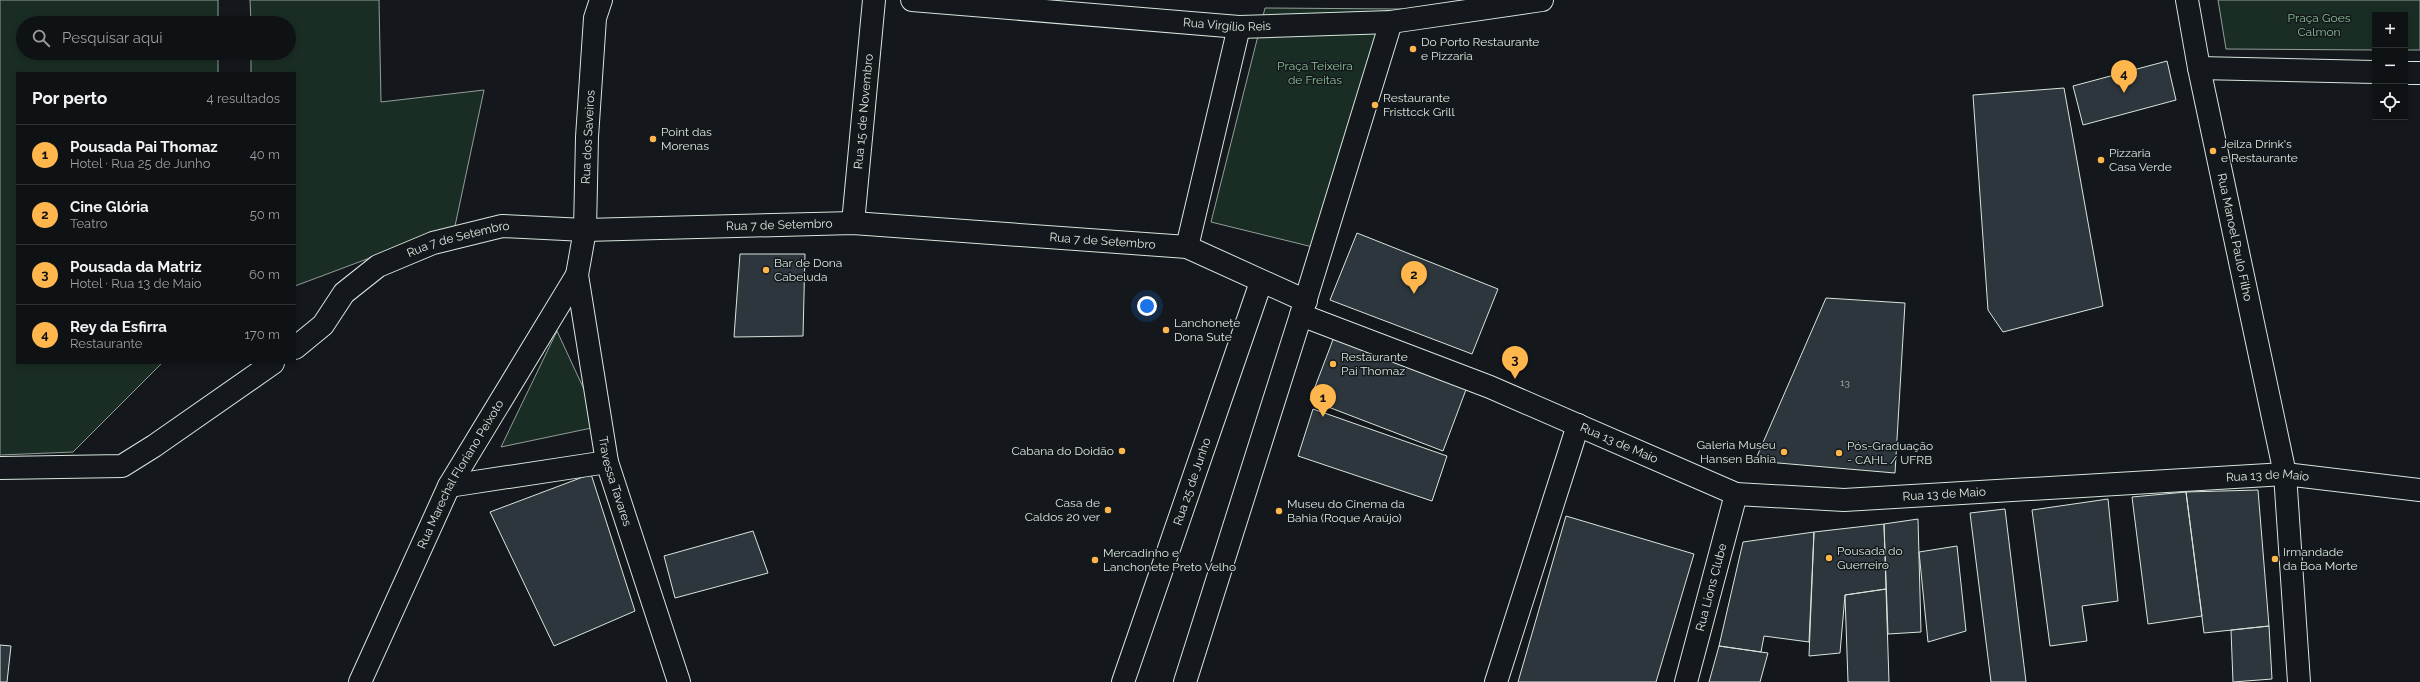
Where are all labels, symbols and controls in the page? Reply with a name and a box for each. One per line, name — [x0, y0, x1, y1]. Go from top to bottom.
park label: Praça Goes Calmon — [2288, 11, 2351, 39]
map controls — [2372, 12, 2408, 120]
button: + — [2372, 12, 2408, 48]
street label: Rua Virgílio Reis — [1182, 15, 1271, 34]
search box — [16, 16, 296, 60]
icon: search — [30, 27, 52, 49]
text: Pesquisar aqui — [62, 29, 162, 47]
place label: Do Porto Restaurante e Pizzaria — [1421, 35, 1539, 63]
marker: Do Porto Restaurante e Pizzaria — [1408, 44, 1418, 54]
button: − — [2372, 48, 2408, 84]
street label: Rua 15 de Novembro — [851, 53, 876, 170]
park label: Praça Teixeira de Freitas — [1277, 59, 1353, 87]
pin: 4 — [2111, 60, 2137, 93]
button: locate — [2372, 84, 2408, 120]
text: Por perto — [32, 88, 107, 108]
street label: Rua dos Saveiros — [579, 89, 597, 184]
text: 4 resultados — [207, 91, 280, 106]
place label: Restaurante Fristtcck Grill — [1383, 91, 1455, 119]
marker: Restaurante Fristtcck Grill — [1370, 100, 1380, 110]
place label: Point das Morenas — [661, 125, 712, 153]
marker: Point das Morenas — [648, 134, 658, 144]
place label: Jeilza Drink's e Restaurante — [2221, 137, 2298, 165]
text: Pousada Pai Thomaz — [70, 138, 218, 156]
place label: Pizzaria Casa Verde — [2109, 146, 2172, 174]
marker: Jeilza Drink's e Restaurante — [2208, 146, 2218, 156]
text: 1 — [42, 147, 48, 162]
text: 40 m — [250, 147, 280, 162]
marker: Pizzaria Casa Verde — [2096, 155, 2106, 165]
text: Hotel · Rua 25 de Junho — [70, 156, 210, 171]
street label: Rua Manoel Paulo Filho — [2214, 172, 2255, 302]
text: Cine Glória — [70, 198, 149, 216]
text: 2 — [41, 207, 49, 222]
text: 50 m — [250, 207, 280, 222]
text: Teatro — [70, 216, 108, 231]
street label: Rua 7 de Setembro — [726, 217, 833, 233]
street label: Rua 7 de Setembro — [405, 219, 510, 260]
street label: Rua 7 de Setembro — [1049, 230, 1156, 252]
place label: Bar de Dona Cabeluda — [774, 256, 842, 284]
text: Pousada da Matriz — [70, 258, 202, 276]
pin: 2 — [1401, 261, 1427, 294]
marker: Bar de Dona Cabeluda — [761, 265, 771, 275]
text: 3 — [41, 267, 49, 282]
text: 60 m — [249, 267, 280, 282]
text: Hotel · Rua 13 de Maio — [70, 276, 202, 291]
your location — [1137, 296, 1157, 316]
place label: Lanchonete Dona Sute — [1174, 316, 1240, 344]
text: Rey da Esfirra — [70, 318, 167, 336]
marker: Lanchonete Dona Sute — [1161, 325, 1171, 335]
text: 4 — [41, 327, 49, 342]
text: 170 m — [244, 327, 280, 342]
text: Restaurante — [70, 336, 142, 351]
pin: 3 — [1502, 346, 1528, 379]
place label: Restaurante Pai Thomaz — [1341, 350, 1408, 378]
marker: Restaurante Pai Thomaz — [1328, 359, 1338, 369]
house number: 13 — [1840, 377, 1850, 388]
pin: 1 — [1310, 384, 1336, 417]
street label: Rua Marechal Floriano Peixoto — [414, 397, 507, 551]
street label: Rua 13 de Maio — [1578, 420, 1660, 466]
street label: Travessa Tavares — [596, 435, 635, 528]
street label: Rua 25 de Junho — [1171, 436, 1214, 527]
place label: Galeria Museu Hansen Bahia — [1697, 438, 1776, 466]
place label: Pós-Graduação - CAHL / UFRB — [1847, 439, 1933, 467]
place label: Cabana do Doidão — [1012, 444, 1114, 458]
marker: Cabana do Doidão — [1117, 446, 1127, 456]
marker: Galeria Museu Hansen Bahia — [1779, 447, 1789, 457]
marker: Pós-Graduação - CAHL / UFRB — [1834, 448, 1844, 458]
street label: Rua 13 de Maio — [2226, 467, 2310, 484]
street label: Rua 13 de Maio — [1902, 485, 1986, 504]
place label: Casa de Caldos 20 ver — [1025, 496, 1101, 524]
place label: Museu do Cinema da Bahia (Roque Araújo) — [1287, 497, 1405, 525]
marker: Casa de Caldos 20 ver — [1103, 505, 1113, 515]
marker: Museu do Cinema da Bahia (Roque Araújo) — [1274, 506, 1284, 516]
street label: Rua Lions Clube — [1693, 542, 1730, 633]
place label: Pousada do Guerreiro — [1837, 544, 1903, 572]
place label: Irmandade da Boa Morte — [2283, 545, 2358, 573]
place label: Mercadinho e Lanchonete Preto Velho — [1103, 546, 1236, 574]
marker: Pousada do Guerreiro — [1824, 553, 1834, 563]
marker: Irmandade da Boa Morte — [2270, 554, 2280, 564]
marker: Mercadinho e Lanchonete Preto Velho — [1090, 555, 1100, 565]

